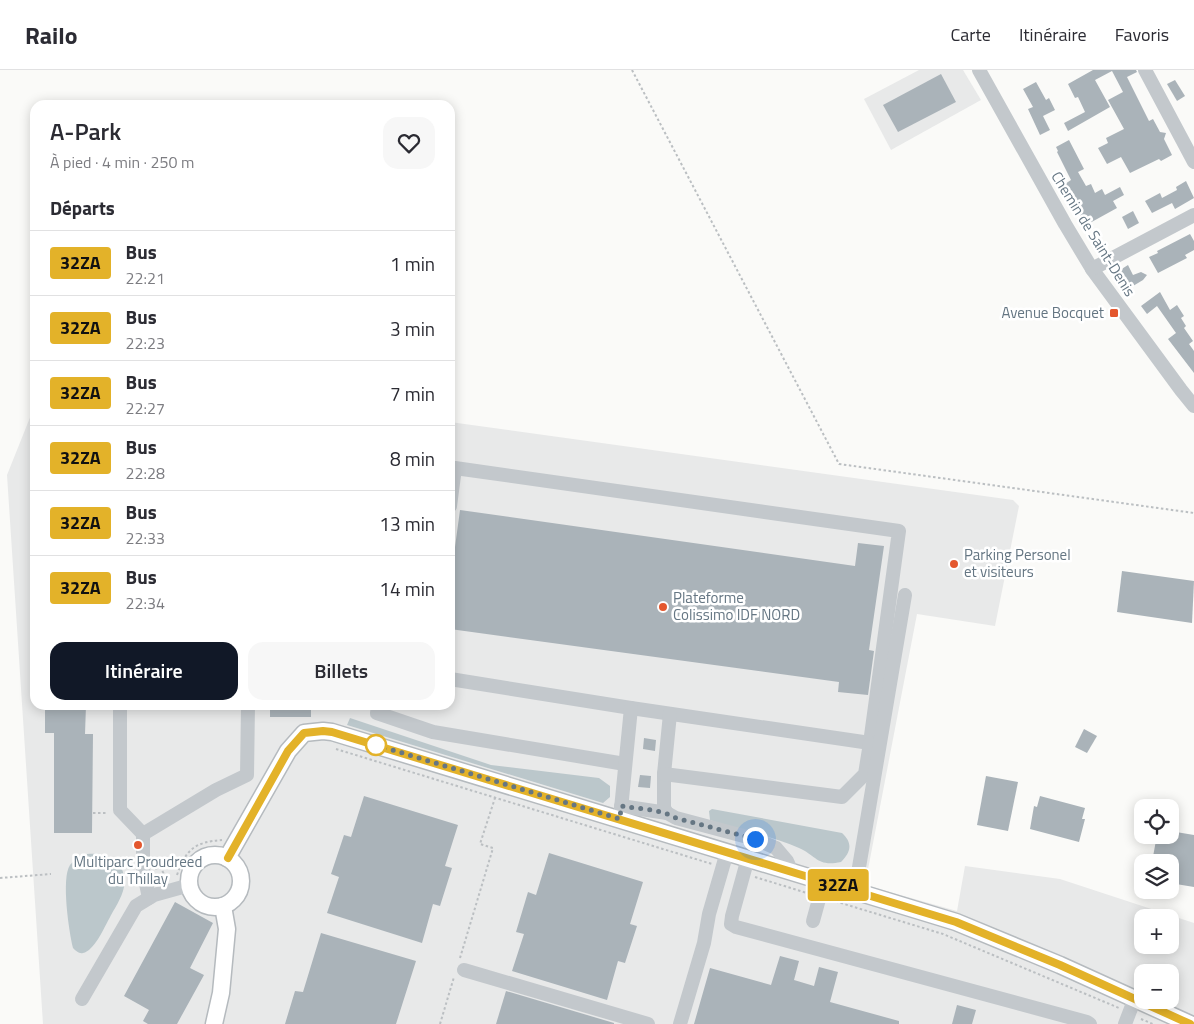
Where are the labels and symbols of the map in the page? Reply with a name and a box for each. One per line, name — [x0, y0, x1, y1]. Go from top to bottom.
street label: Chemin de Saint-Denis — [1046, 167, 1141, 301]
place label: Avenue Bocquet — [1002, 301, 1105, 324]
marker: Avenue Bocquet — [1108, 307, 1120, 319]
place label: Parking Personel et visiteurs — [964, 543, 1071, 583]
marker: Parking Personel et visiteurs — [948, 558, 960, 570]
place label: Plateforme Colissimo IDF NORD — [673, 586, 800, 626]
marker: Plateforme Colissimo IDF NORD — [657, 601, 669, 613]
unlabelled marker — [365, 734, 387, 756]
your location — [743, 827, 768, 852]
marker: Multiparc Proudreed du Thillay — [132, 839, 144, 851]
place label: Multiparc Proudreed du Thillay — [74, 850, 202, 890]
line badge: 32ZA — [803, 869, 873, 901]

